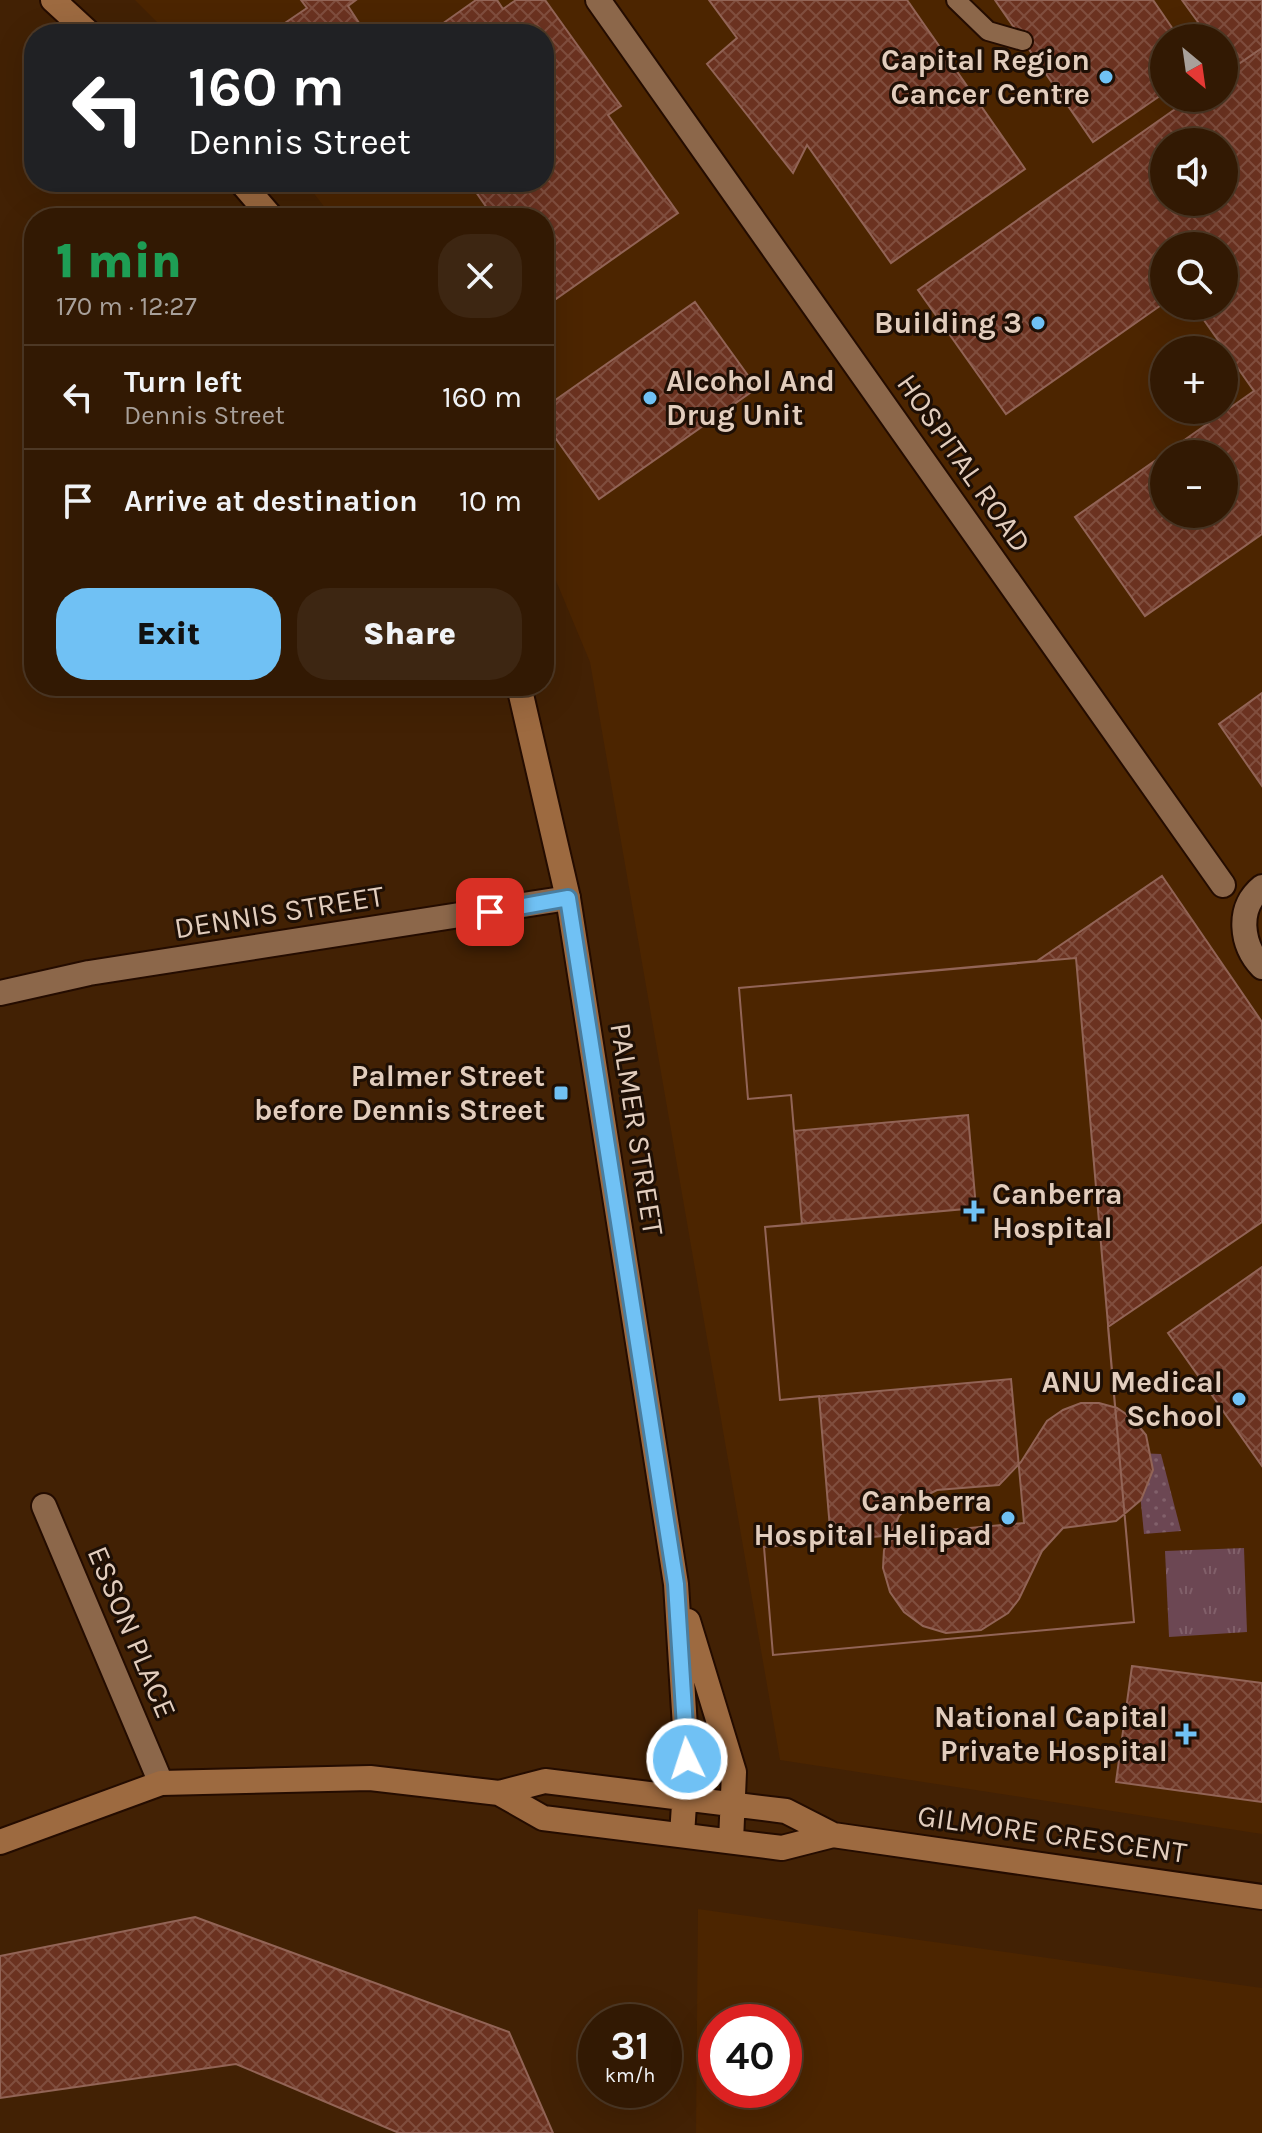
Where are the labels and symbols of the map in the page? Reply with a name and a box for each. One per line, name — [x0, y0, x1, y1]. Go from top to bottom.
north arrow — [1150, 24, 1238, 112]
place label: Capital Region Cancer Centre — [881, 42, 1090, 112]
marker: Capital Region Cancer Centre — [1097, 68, 1115, 86]
place label: Building 3 — [874, 305, 1022, 341]
marker: Building 3 — [1029, 314, 1047, 332]
place label: Alcohol And Drug Unit — [666, 363, 835, 433]
street label: HOSPITAL ROAD — [889, 367, 1039, 559]
marker: Alcohol And Drug Unit — [641, 389, 659, 407]
street label: DENNIS STREET — [172, 878, 386, 946]
pin — [456, 878, 524, 946]
street label: PALMER STREET — [602, 1020, 672, 1238]
place label: Palmer Street before Dennis Street — [254, 1058, 545, 1128]
marker: Palmer Street before Dennis Street — [552, 1084, 570, 1102]
place label: Canberra Hospital — [992, 1176, 1123, 1246]
marker: Canberra Hospital — [963, 1200, 985, 1222]
place label: ANU Medical School — [1041, 1364, 1223, 1434]
marker: ANU Medical School — [1230, 1390, 1248, 1408]
place label: Canberra Hospital Helipad — [753, 1483, 992, 1553]
marker: Canberra Hospital Helipad — [999, 1509, 1017, 1527]
street label: ESSON PLACE — [80, 1541, 184, 1723]
place label: National Capital Private Hospital — [934, 1699, 1168, 1769]
position arrow — [645, 1717, 729, 1801]
marker: National Capital Private Hospital — [1175, 1723, 1197, 1745]
street label: GILMORE CRESCENT — [915, 1797, 1189, 1871]
speed limit sign: 40 — [698, 2004, 802, 2108]

